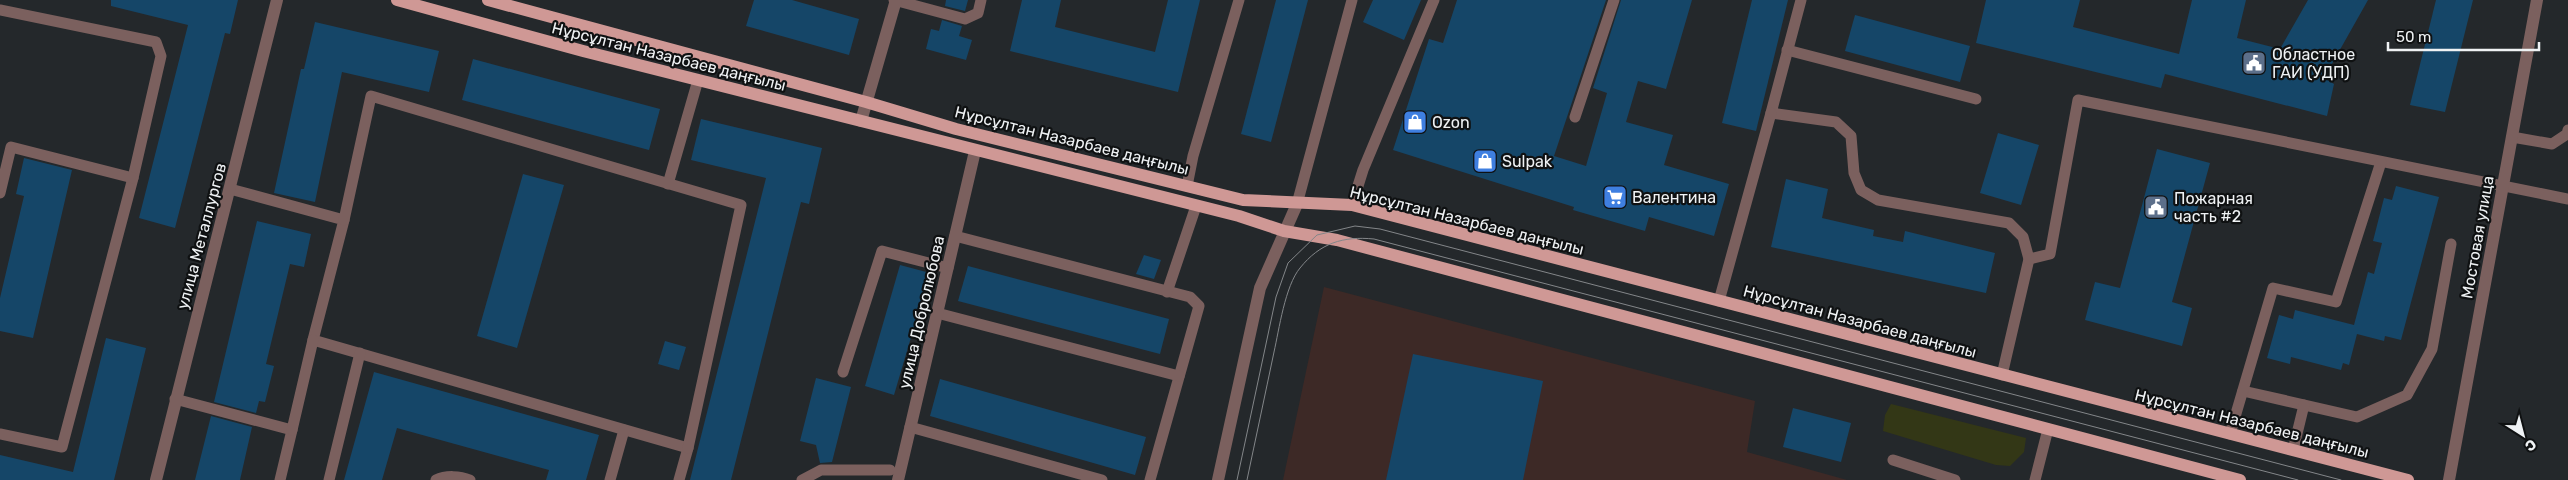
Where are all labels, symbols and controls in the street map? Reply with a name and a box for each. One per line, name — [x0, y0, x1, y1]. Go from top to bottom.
street label: Нұрсұлтан Назарбаев даңғылы — [550, 18, 788, 95]
scale bar — [2388, 20, 2539, 52]
text: 50 m — [2396, 28, 2431, 46]
place label: Областное ГАИ (УДП) — [2272, 45, 2355, 82]
public building icon: Областное ГАИ (УДП) — [2241, 50, 2267, 76]
street label: Нұрсұлтан Назарбаев даңғылы — [953, 102, 1191, 179]
shop icon: Ozon — [1402, 109, 1428, 135]
place label: Ozon — [1432, 113, 1470, 132]
shop icon: Sulpak — [1472, 148, 1498, 174]
place label: Sulpak — [1502, 152, 1553, 171]
street label: улица Металлургов — [173, 161, 230, 311]
street label: Мостовая улица — [2457, 174, 2498, 300]
street label: Нұрсұлтан Назарбаев даңғылы — [1348, 182, 1586, 259]
supermarket icon: Валентина — [1602, 184, 1628, 210]
place label: Валентина — [1632, 188, 1716, 207]
place label: Пожарная часть #2 — [2174, 189, 2253, 226]
public building icon: Пожарная часть #2 — [2143, 194, 2169, 220]
street label: улица Добролюбова — [895, 234, 948, 391]
street label: Нұрсұлтан Назарбаев даңғылы — [1741, 281, 1979, 362]
street label: Нұрсұлтан Назарбаев даңғылы — [2133, 385, 2371, 462]
north arrow — [2498, 410, 2548, 460]
text: С — [2521, 435, 2539, 455]

